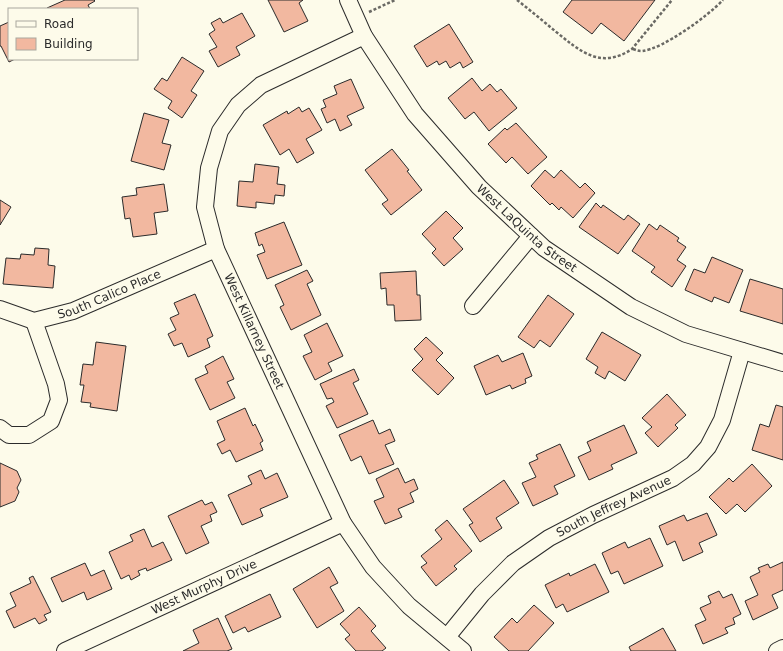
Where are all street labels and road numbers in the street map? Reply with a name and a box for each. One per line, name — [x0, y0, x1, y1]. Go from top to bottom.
street label: West LaQuinta Street — [474, 181, 580, 275]
street label: South Calico Place — [56, 267, 163, 322]
street label: West Killarney Street — [221, 271, 287, 391]
street label: South Jeffrey Avenue — [554, 473, 673, 540]
street label: West Murphy Drive — [149, 557, 259, 617]

